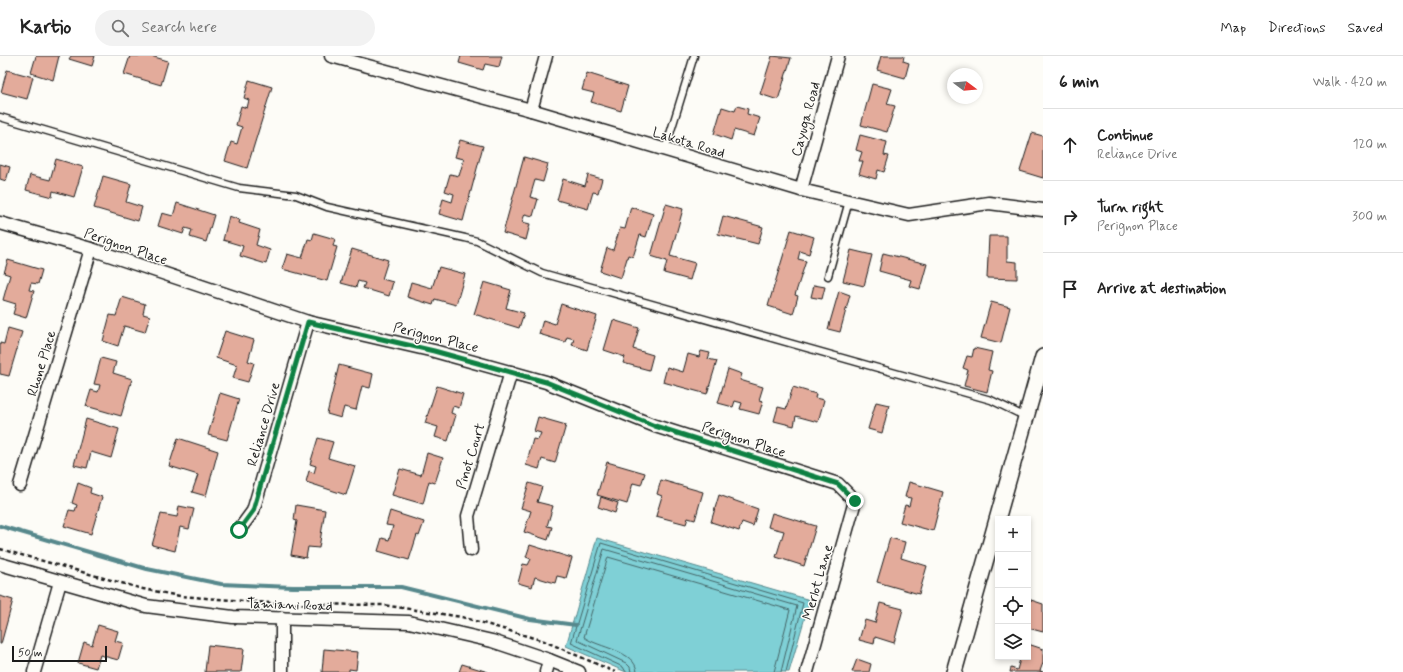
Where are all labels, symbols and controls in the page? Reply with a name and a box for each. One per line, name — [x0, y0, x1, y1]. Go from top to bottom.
search box — [95, 10, 375, 46]
text: Kartio — [20, 15, 71, 40]
icon: search — [109, 17, 131, 39]
text: Search here — [141, 18, 217, 38]
text: Map — [1220, 19, 1246, 37]
text: Directions — [1268, 19, 1326, 37]
text: Saved — [1348, 19, 1383, 37]
north arrow — [947, 68, 983, 104]
text: 6 min — [1059, 71, 1099, 93]
text: Walk · 420 m — [1313, 74, 1387, 91]
street label: Cayuga Road — [787, 80, 826, 159]
street label: Lakota Road — [650, 123, 727, 162]
text: Continue — [1097, 126, 1153, 146]
icon: ahead — [1059, 134, 1081, 156]
text: 120 m — [1353, 136, 1387, 153]
text: Reliance Drive — [1097, 146, 1177, 163]
text: Turn right — [1097, 198, 1164, 218]
icon: right — [1059, 206, 1081, 228]
text: 300 m — [1352, 208, 1387, 225]
text: Perignon Place — [1097, 218, 1178, 235]
street label: Perignon Place — [81, 224, 170, 271]
icon: arrive — [1059, 278, 1081, 300]
text: Arrive at destination — [1097, 279, 1226, 299]
street label: Perignon Place — [391, 319, 480, 358]
street label: Rhone Place — [23, 328, 61, 399]
street label: Reliance Drive — [243, 380, 285, 468]
street label: Perignon Place — [699, 418, 788, 463]
street label: Pinot Court — [452, 421, 490, 491]
route end — [846, 492, 864, 510]
map controls — [995, 516, 1031, 660]
button: + — [995, 516, 1031, 552]
route start — [230, 521, 248, 539]
street label: Merlot Lane — [799, 542, 837, 622]
button: − — [995, 552, 1031, 588]
button: locate — [995, 588, 1031, 624]
street label: Tamiani Road — [247, 595, 333, 615]
button: layers — [995, 624, 1031, 660]
scale bar — [12, 644, 107, 663]
text: 50 m — [18, 646, 43, 660]

